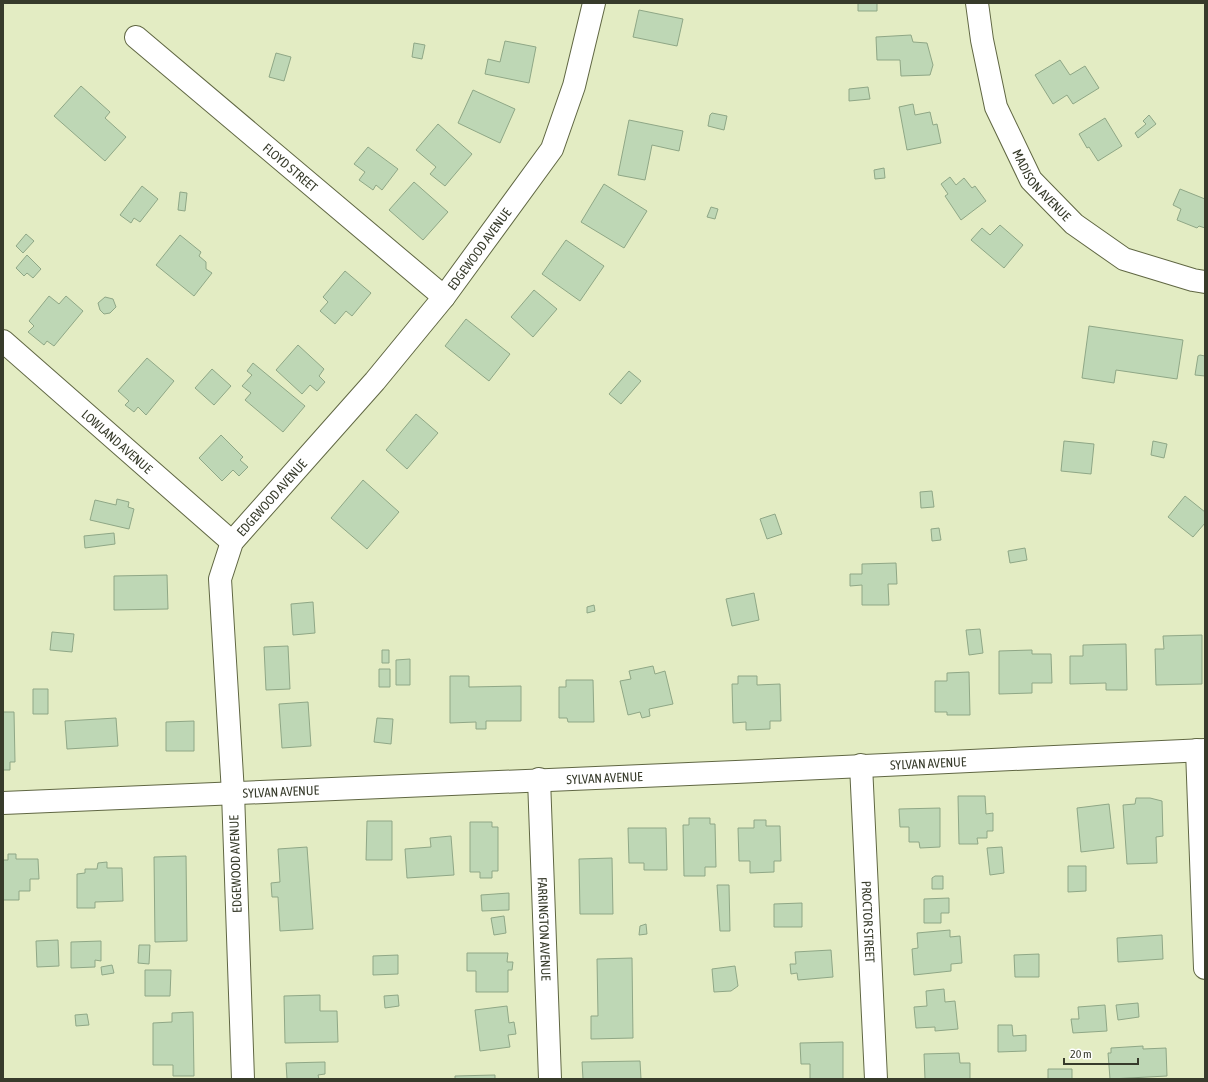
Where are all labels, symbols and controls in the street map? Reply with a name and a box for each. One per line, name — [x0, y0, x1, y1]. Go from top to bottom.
street label: FLOYD STREET — [260, 140, 321, 195]
street label: MADISON AVENUE — [1009, 147, 1074, 224]
street label: EDGEWOOD AVENUE — [445, 205, 515, 293]
street label: LOWLAND AVENUE — [79, 407, 156, 477]
street label: EDGEWOOD AVENUE — [234, 456, 310, 539]
street label: SYLVAN AVENUE — [890, 754, 967, 773]
street label: SYLVAN AVENUE — [566, 769, 643, 787]
street label: SYLVAN AVENUE — [242, 783, 320, 801]
street label: EDGEWOOD AVENUE — [226, 814, 245, 913]
street label: FARRINGTON AVENUE — [535, 877, 553, 981]
street label: PROCTOR STREET — [859, 881, 877, 963]
scale bar — [1064, 1040, 1138, 1066]
text: 20 m — [1070, 1047, 1092, 1061]

